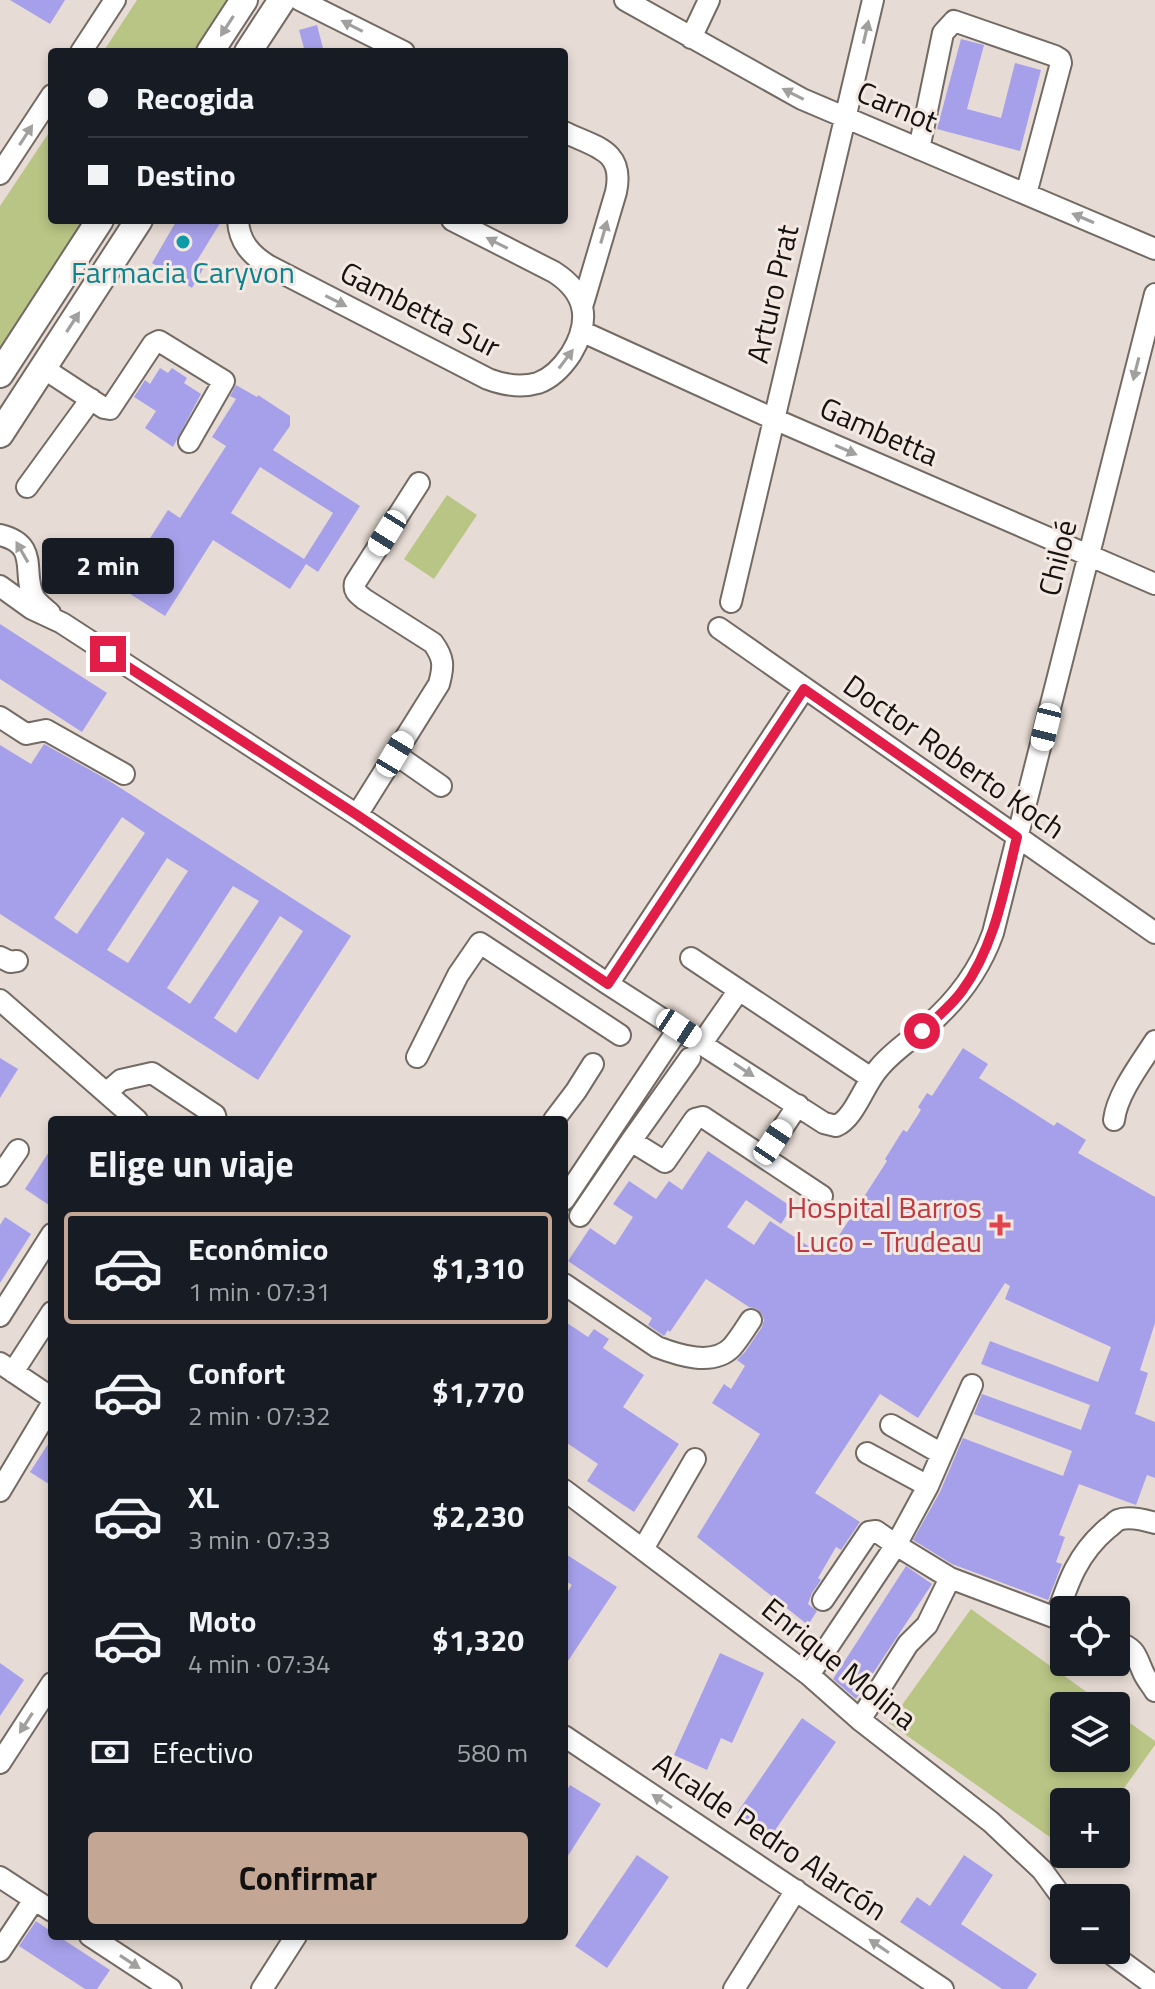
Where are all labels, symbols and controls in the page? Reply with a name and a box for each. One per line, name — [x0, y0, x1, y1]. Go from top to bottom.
one-way arrow — [220, 15, 234, 37]
one-way arrow — [341, 19, 364, 33]
one-way arrow — [860, 19, 872, 44]
street label: Carnot — [850, 68, 946, 144]
text: Recogida — [136, 75, 254, 121]
one-way arrow — [781, 87, 804, 101]
one-way arrow — [18, 124, 33, 145]
text: Destino — [136, 152, 236, 198]
one-way arrow — [1071, 212, 1095, 225]
one-way arrow — [598, 219, 611, 243]
street label: Arturo Prat — [734, 219, 810, 368]
marker: Farmacia Caryvon — [174, 233, 192, 251]
one-way arrow — [486, 237, 509, 250]
place label: Farmacia Caryvon — [71, 249, 295, 295]
street label: Gambetta Sur — [332, 249, 509, 369]
one-way arrow — [324, 294, 347, 307]
one-way arrow — [65, 311, 80, 332]
one-way arrow — [558, 348, 573, 369]
one-way arrow — [1130, 357, 1142, 382]
street label: Gambetta — [813, 385, 946, 478]
one-way arrow — [834, 443, 858, 456]
car — [364, 506, 410, 560]
street label: Chiloé — [1025, 515, 1089, 601]
callout: 2 min — [42, 538, 174, 594]
one-way arrow — [15, 541, 29, 563]
text: 2 min — [76, 546, 140, 585]
route end — [90, 636, 126, 672]
street label: Doctor Roberto Koch — [834, 662, 1075, 850]
car — [1029, 701, 1063, 753]
car — [372, 727, 418, 781]
car — [652, 1005, 706, 1051]
route start — [904, 1013, 940, 1049]
one-way arrow — [733, 1062, 755, 1077]
car — [750, 1115, 796, 1169]
text: Elige un viaje — [88, 1136, 294, 1191]
place label: Hospital Barros Luco - Trudeau — [787, 1184, 982, 1264]
marker: Hospital Barros Luco - Trudeau — [989, 1214, 1011, 1236]
text: Económico — [188, 1226, 328, 1272]
icon: car — [92, 1232, 164, 1304]
text: $1,310 — [432, 1245, 524, 1291]
text: 1 min · 07:31 — [188, 1272, 331, 1311]
text: Confort — [188, 1350, 285, 1396]
icon: car — [92, 1356, 164, 1428]
text: $1,770 — [432, 1369, 524, 1415]
text: 2 min · 07:32 — [188, 1396, 331, 1435]
text: XL — [188, 1474, 219, 1520]
icon: car — [92, 1480, 164, 1552]
text: $2,230 — [432, 1493, 524, 1539]
text: 3 min · 07:33 — [188, 1520, 331, 1559]
street label: Enrique Molina — [752, 1586, 927, 1740]
map controls — [1050, 1596, 1130, 1964]
button: locate — [1050, 1596, 1130, 1676]
text: Moto — [188, 1598, 256, 1644]
icon: car — [92, 1604, 164, 1676]
text: $1,320 — [432, 1617, 524, 1663]
text: 4 min · 07:34 — [188, 1644, 331, 1683]
button: layers — [1050, 1692, 1130, 1772]
one-way arrow — [19, 1712, 34, 1734]
text: Efectivo — [152, 1729, 254, 1775]
icon: cash — [88, 1730, 132, 1774]
text: 580 m — [457, 1733, 528, 1772]
street label: Alcalde Pedro Alarcón — [644, 1741, 897, 1932]
button: + — [1050, 1788, 1130, 1868]
one-way arrow — [652, 1794, 673, 1809]
button: Confirmar — [88, 1832, 528, 1924]
button: − — [1050, 1884, 1130, 1964]
one-way arrow — [868, 1938, 889, 1953]
one-way arrow — [119, 1955, 141, 1969]

